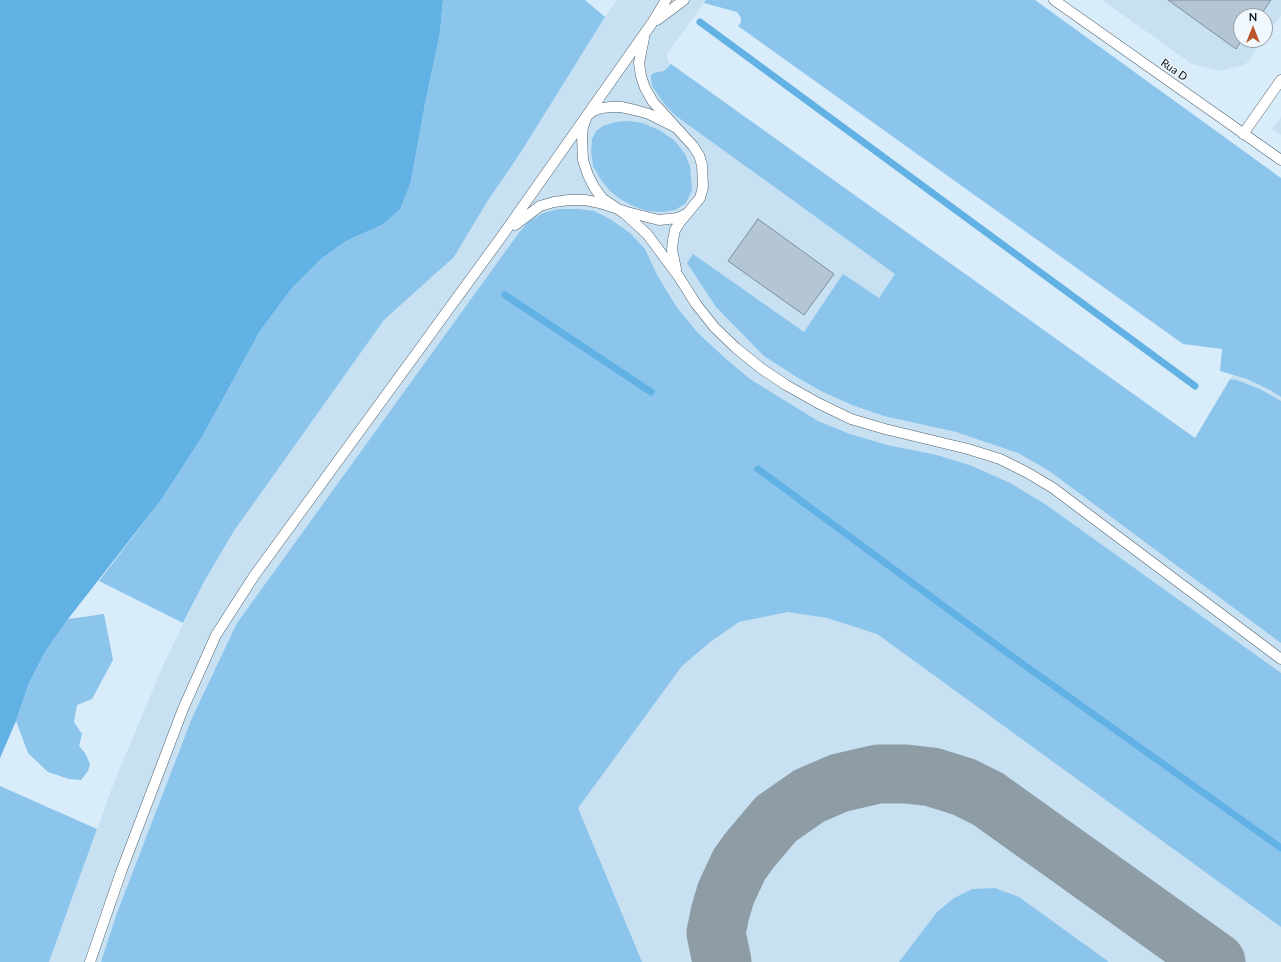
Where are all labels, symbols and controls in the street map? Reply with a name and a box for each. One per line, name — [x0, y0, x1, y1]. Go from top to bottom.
north arrow — [1233, 8, 1273, 48]
text: N — [1249, 10, 1257, 23]
street label: Rua D — [1158, 56, 1190, 84]

